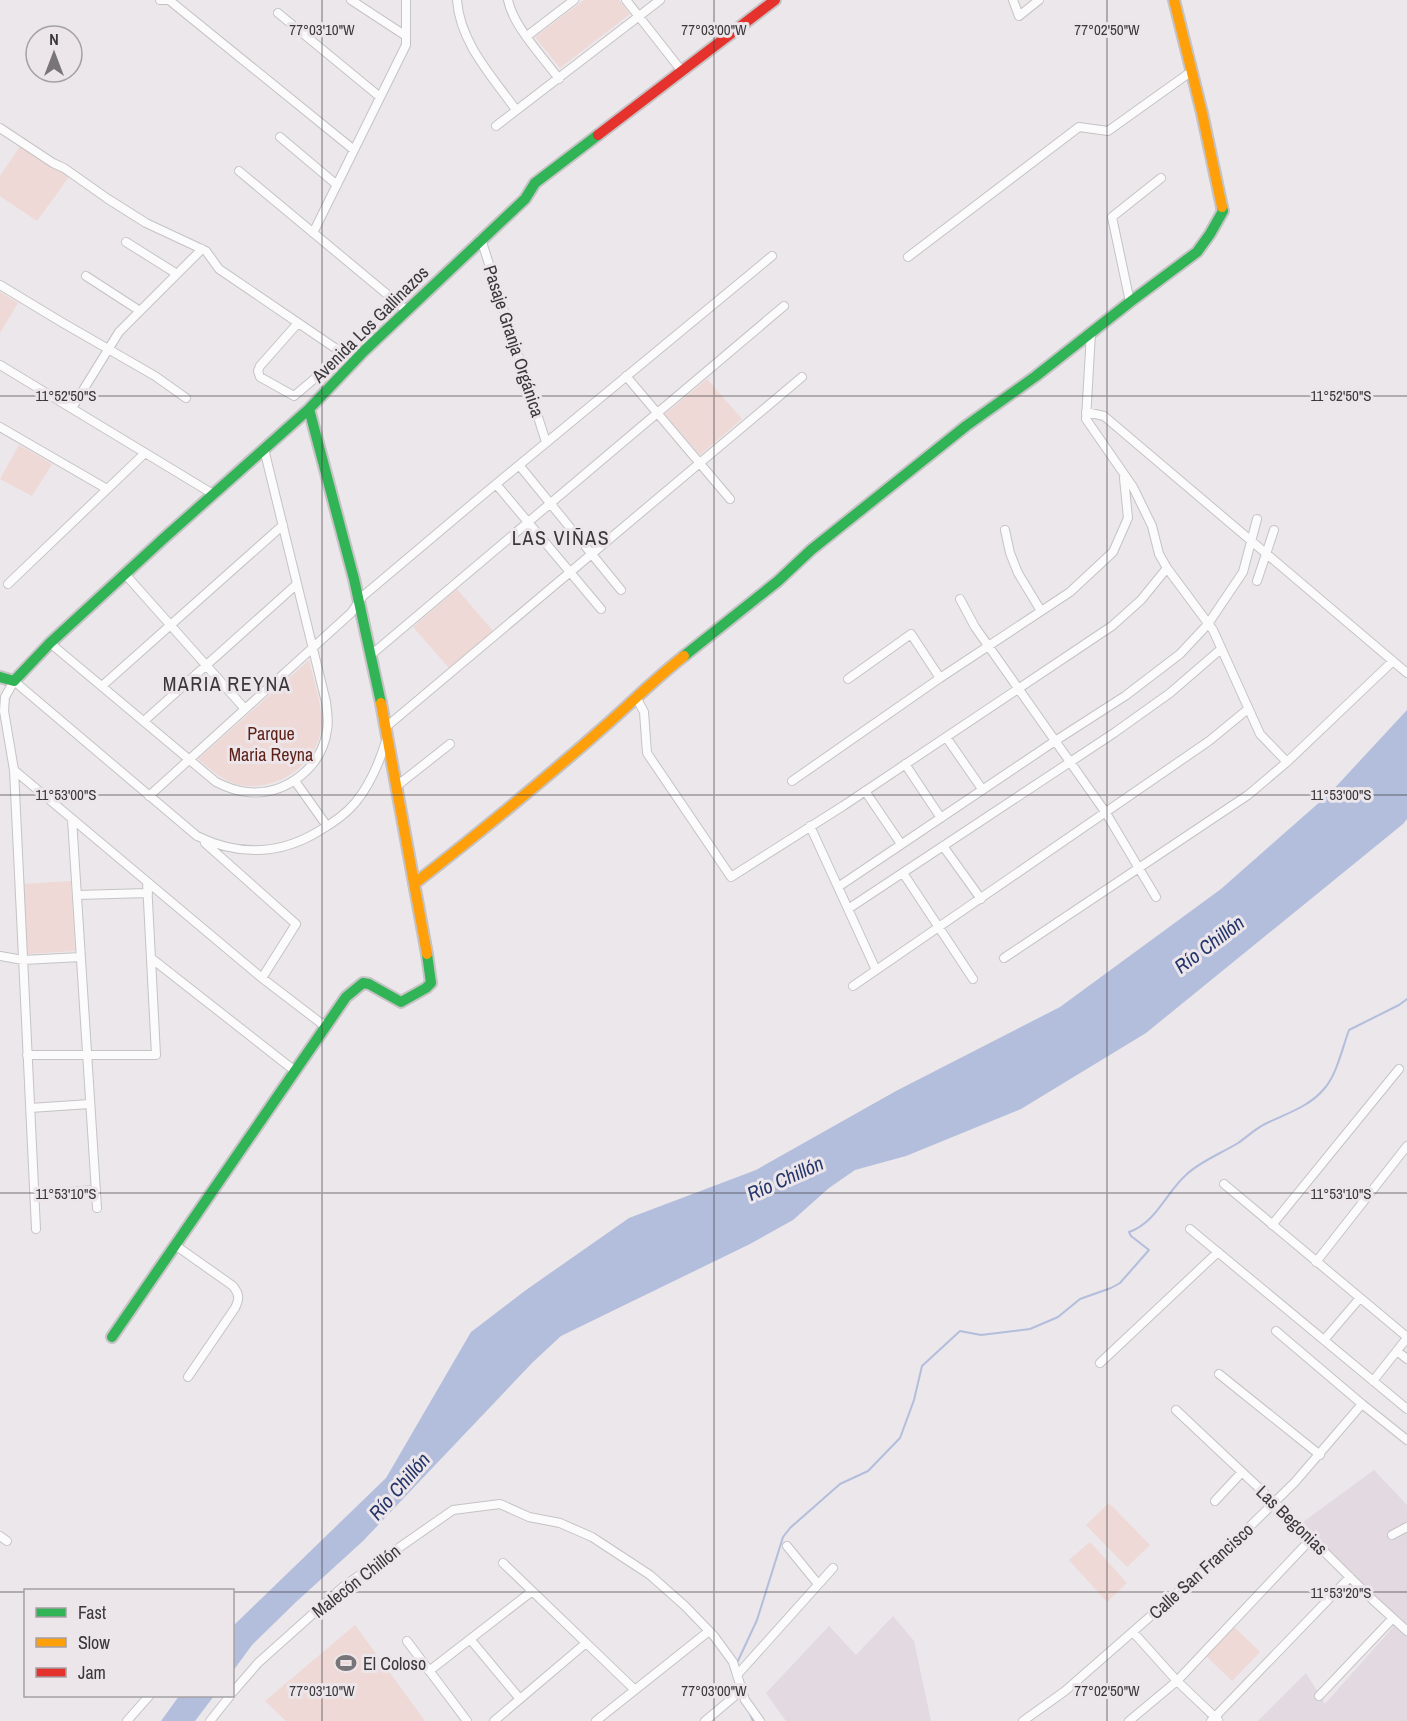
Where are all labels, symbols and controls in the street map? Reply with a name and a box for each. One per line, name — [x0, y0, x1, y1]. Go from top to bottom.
text: 77°03'10"W — [289, 19, 355, 40]
text: 77°03'00"W — [681, 19, 747, 40]
text: 77°02'50"W — [1074, 19, 1140, 40]
north arrow — [24, 24, 84, 84]
text: N — [49, 28, 59, 50]
street label: Avenida Los Gallinazos — [305, 260, 434, 389]
street label: Pasaje Granja Orgánica — [478, 262, 550, 420]
text: 11°52'50"S — [35, 385, 97, 406]
text: 11°52'50"S — [1310, 385, 1372, 406]
district label: LAS VIÑAS — [512, 524, 610, 551]
district label: MARIA REYNA — [163, 670, 291, 697]
park label: Parque Maria Reyna — [229, 721, 313, 767]
text: 11°53'00"S — [35, 784, 97, 805]
text: 11°53'00"S — [1310, 784, 1372, 805]
water label: Río Chillón — [1168, 909, 1250, 979]
water label: Río Chillón — [742, 1149, 828, 1207]
text: 11°53'10"S — [35, 1183, 97, 1204]
text: 11°53'10"S — [1310, 1183, 1372, 1204]
water label: Río Chillón — [362, 1447, 436, 1525]
street label: Las Begonias — [1251, 1480, 1333, 1560]
street label: Calle San Francisco — [1143, 1517, 1259, 1625]
street label: Malecón Chillón — [307, 1539, 405, 1623]
text: 11°53'20"S — [1310, 1582, 1372, 1603]
legend — [24, 1589, 234, 1697]
text: Fast — [78, 1600, 106, 1625]
text: Slow — [78, 1630, 110, 1655]
sports icon: El Coloso — [334, 1651, 358, 1675]
place label: El Coloso — [363, 1651, 426, 1676]
text: Jam — [78, 1660, 106, 1685]
text: 77°03'10"W — [289, 1680, 355, 1701]
text: 77°03'00"W — [681, 1680, 747, 1701]
text: 77°02'50"W — [1074, 1680, 1140, 1701]

